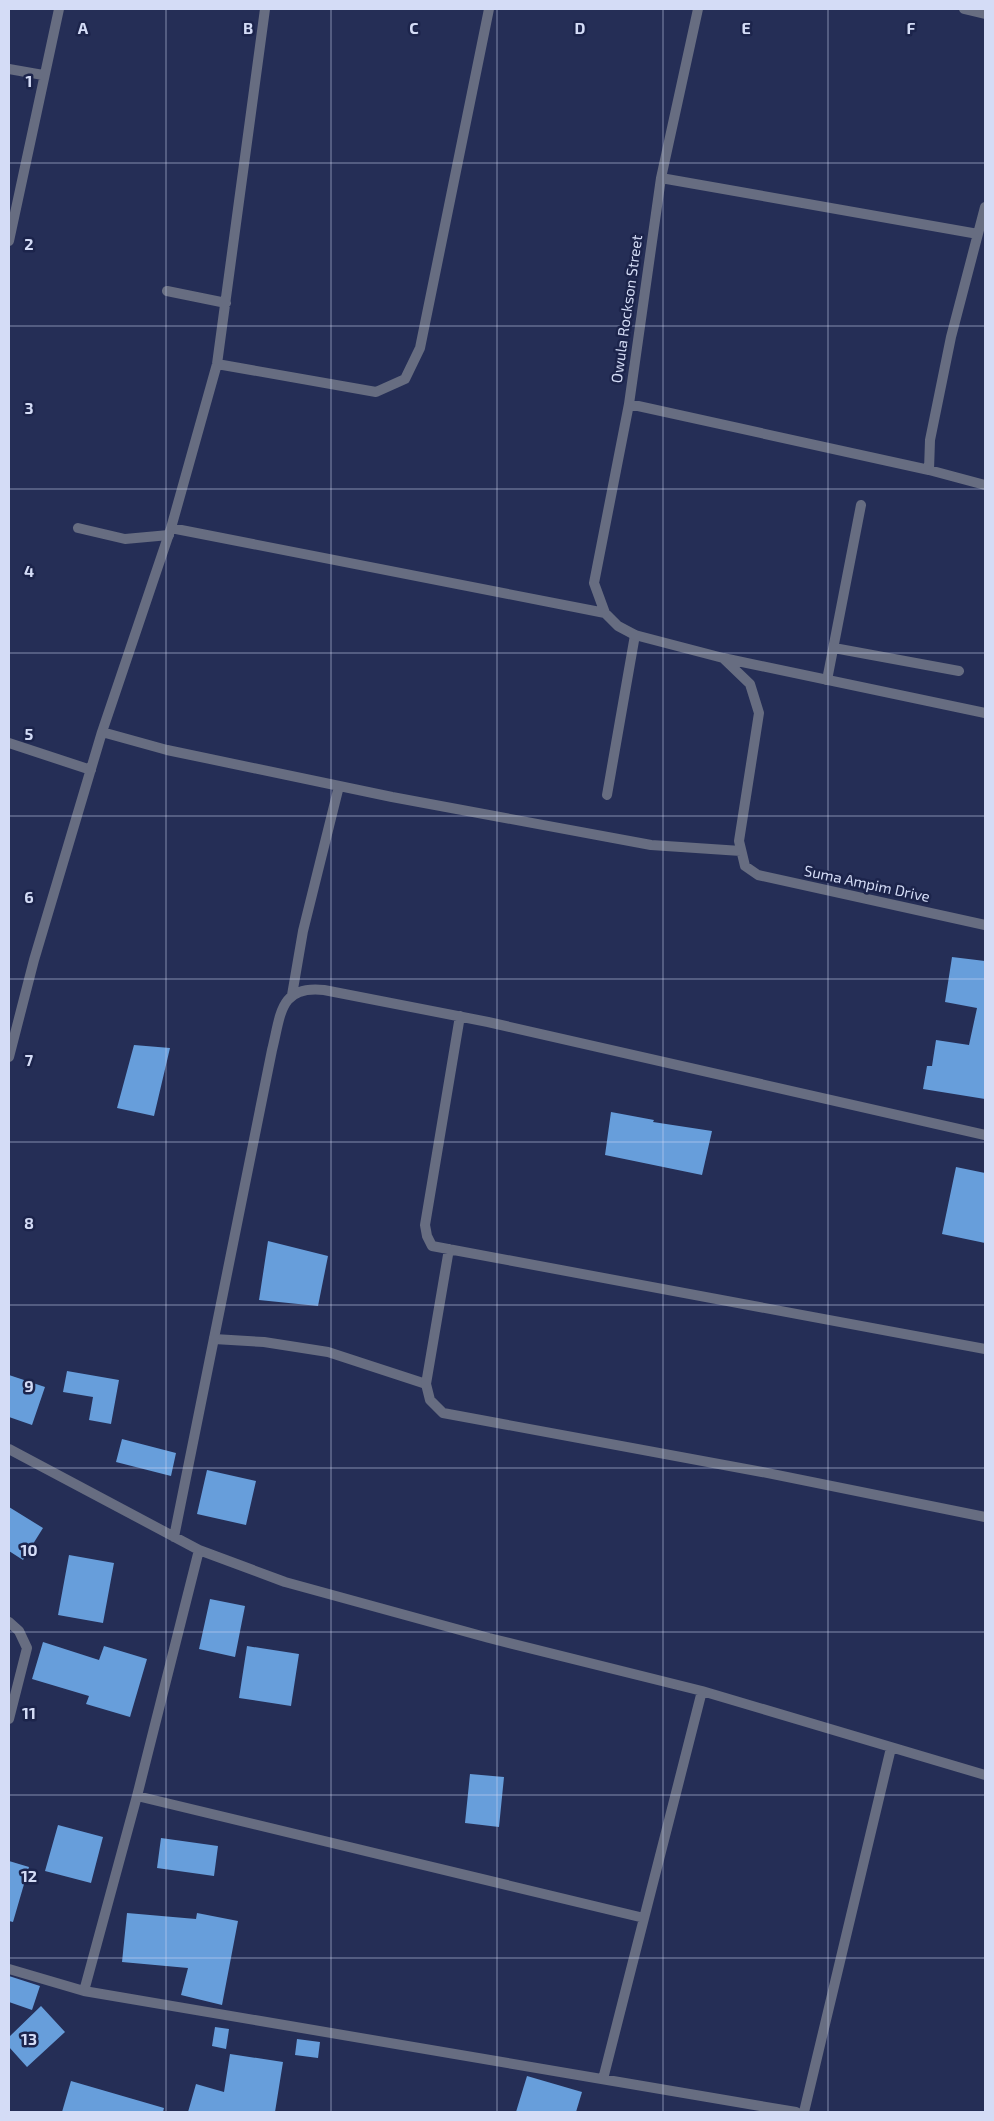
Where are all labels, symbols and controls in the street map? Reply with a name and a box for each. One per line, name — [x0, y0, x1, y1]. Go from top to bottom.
text: A — [78, 18, 89, 37]
text: B — [243, 18, 253, 37]
text: C — [409, 18, 419, 37]
text: D — [575, 18, 586, 37]
text: E — [741, 18, 751, 37]
text: F — [907, 18, 916, 37]
text: 1 — [26, 71, 32, 90]
street label: Owula Rockson Street — [607, 233, 645, 384]
text: 2 — [24, 234, 34, 253]
text: 3 — [24, 398, 34, 417]
text: 4 — [24, 561, 34, 580]
text: 5 — [25, 724, 34, 743]
street label: Suma Ampim Drive — [803, 861, 932, 905]
text: 6 — [24, 887, 34, 906]
text: 7 — [25, 1050, 34, 1069]
text: 8 — [24, 1213, 34, 1232]
text: 9 — [24, 1376, 34, 1395]
text: 10 — [20, 1540, 38, 1559]
text: 11 — [22, 1703, 36, 1722]
text: 12 — [21, 1866, 37, 1885]
text: 13 — [21, 2029, 37, 2048]

